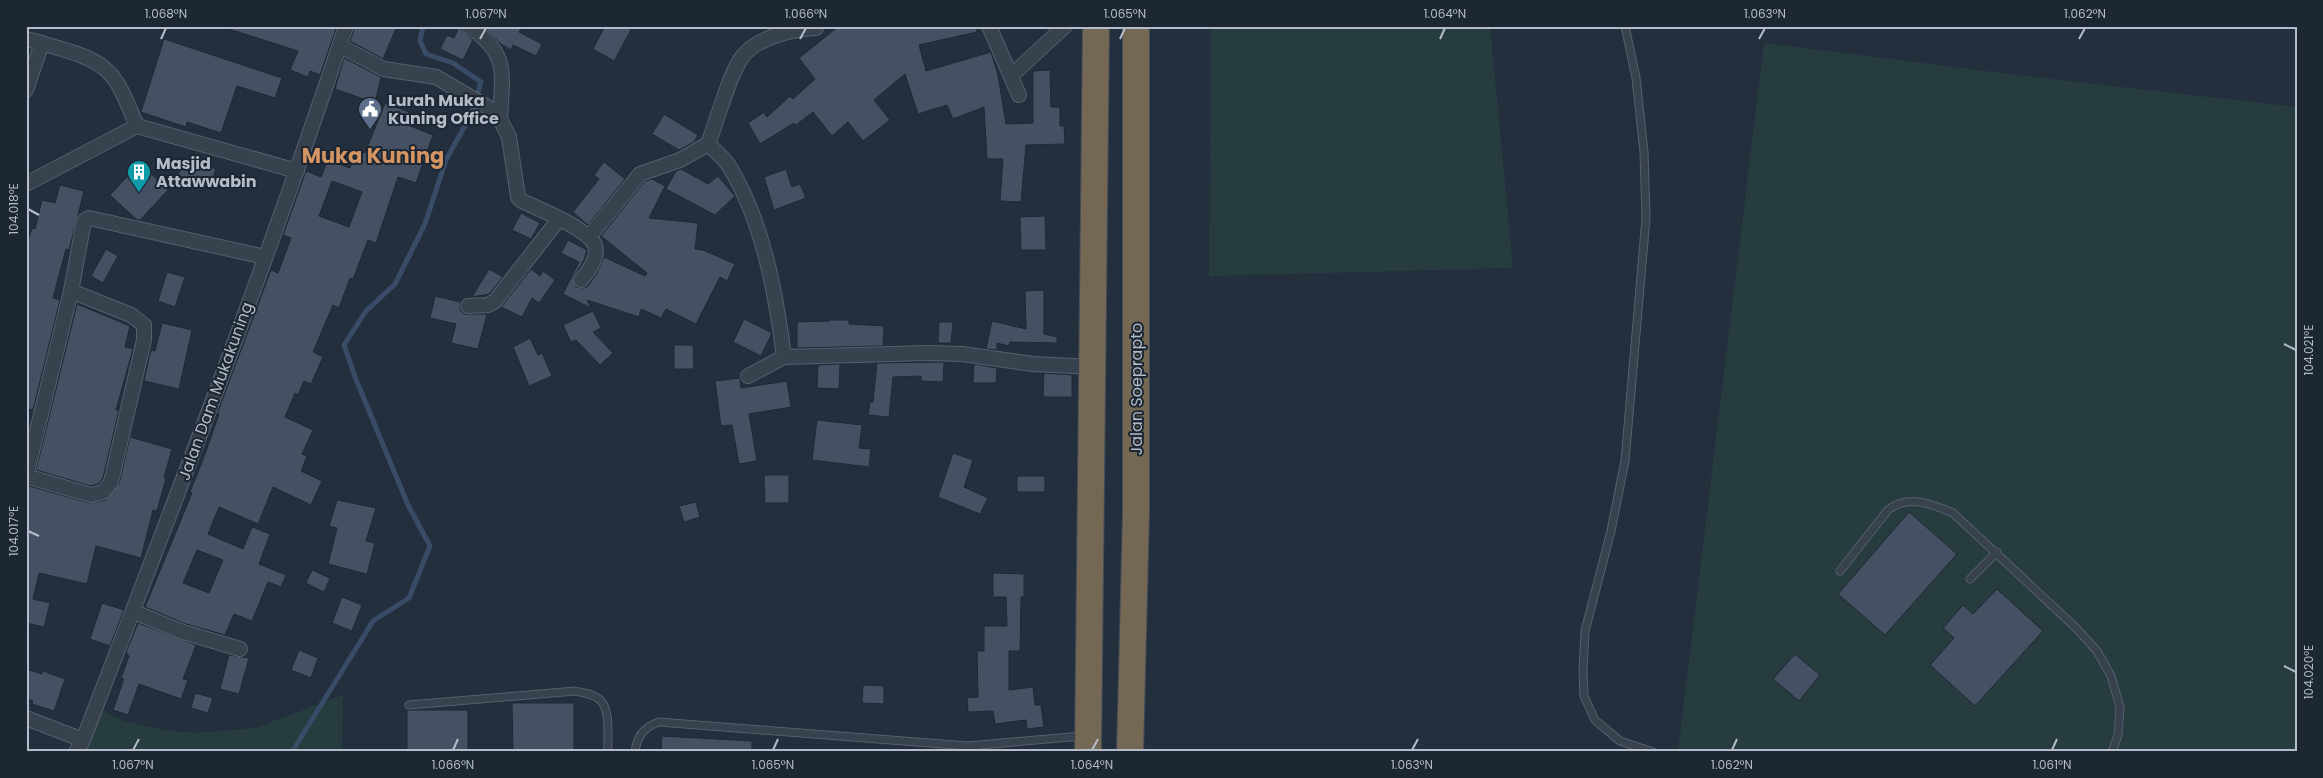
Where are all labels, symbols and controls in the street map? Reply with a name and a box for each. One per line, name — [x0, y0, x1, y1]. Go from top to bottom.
text: 1.068°N — [145, 5, 187, 22]
text: 1.067°N — [465, 5, 507, 22]
text: 1.066°N — [785, 5, 827, 22]
text: 1.065°N — [1104, 5, 1146, 22]
text: 1.064°N — [1424, 5, 1466, 22]
text: 1.063°N — [1744, 5, 1786, 22]
text: 1.062°N — [2064, 5, 2106, 22]
place label: Lurah Muka Kuning Office — [388, 89, 499, 130]
public building icon: Lurah Muka Kuning Office — [357, 96, 383, 130]
district label: Muka Kuning — [302, 141, 444, 170]
place label: Masjid Attawwabin — [156, 152, 257, 193]
building icon: Masjid Attawwabin — [126, 159, 152, 193]
text: 104.018°E — [5, 183, 22, 235]
street label: Jalan Dam Mukakuning — [172, 299, 258, 484]
street label: Jalan Soeprapto — [1125, 323, 1148, 455]
text: 104.021°E — [2300, 325, 2317, 375]
text: 104.017°E — [5, 506, 22, 556]
text: 104.020°E — [2300, 645, 2317, 699]
text: 1.067°N — [112, 756, 154, 773]
text: 1.066°N — [432, 756, 474, 773]
text: 1.065°N — [752, 756, 794, 773]
text: 1.064°N — [1071, 756, 1113, 773]
text: 1.063°N — [1391, 756, 1433, 773]
text: 1.062°N — [1711, 756, 1753, 773]
text: 1.061°N — [2033, 756, 2071, 773]

